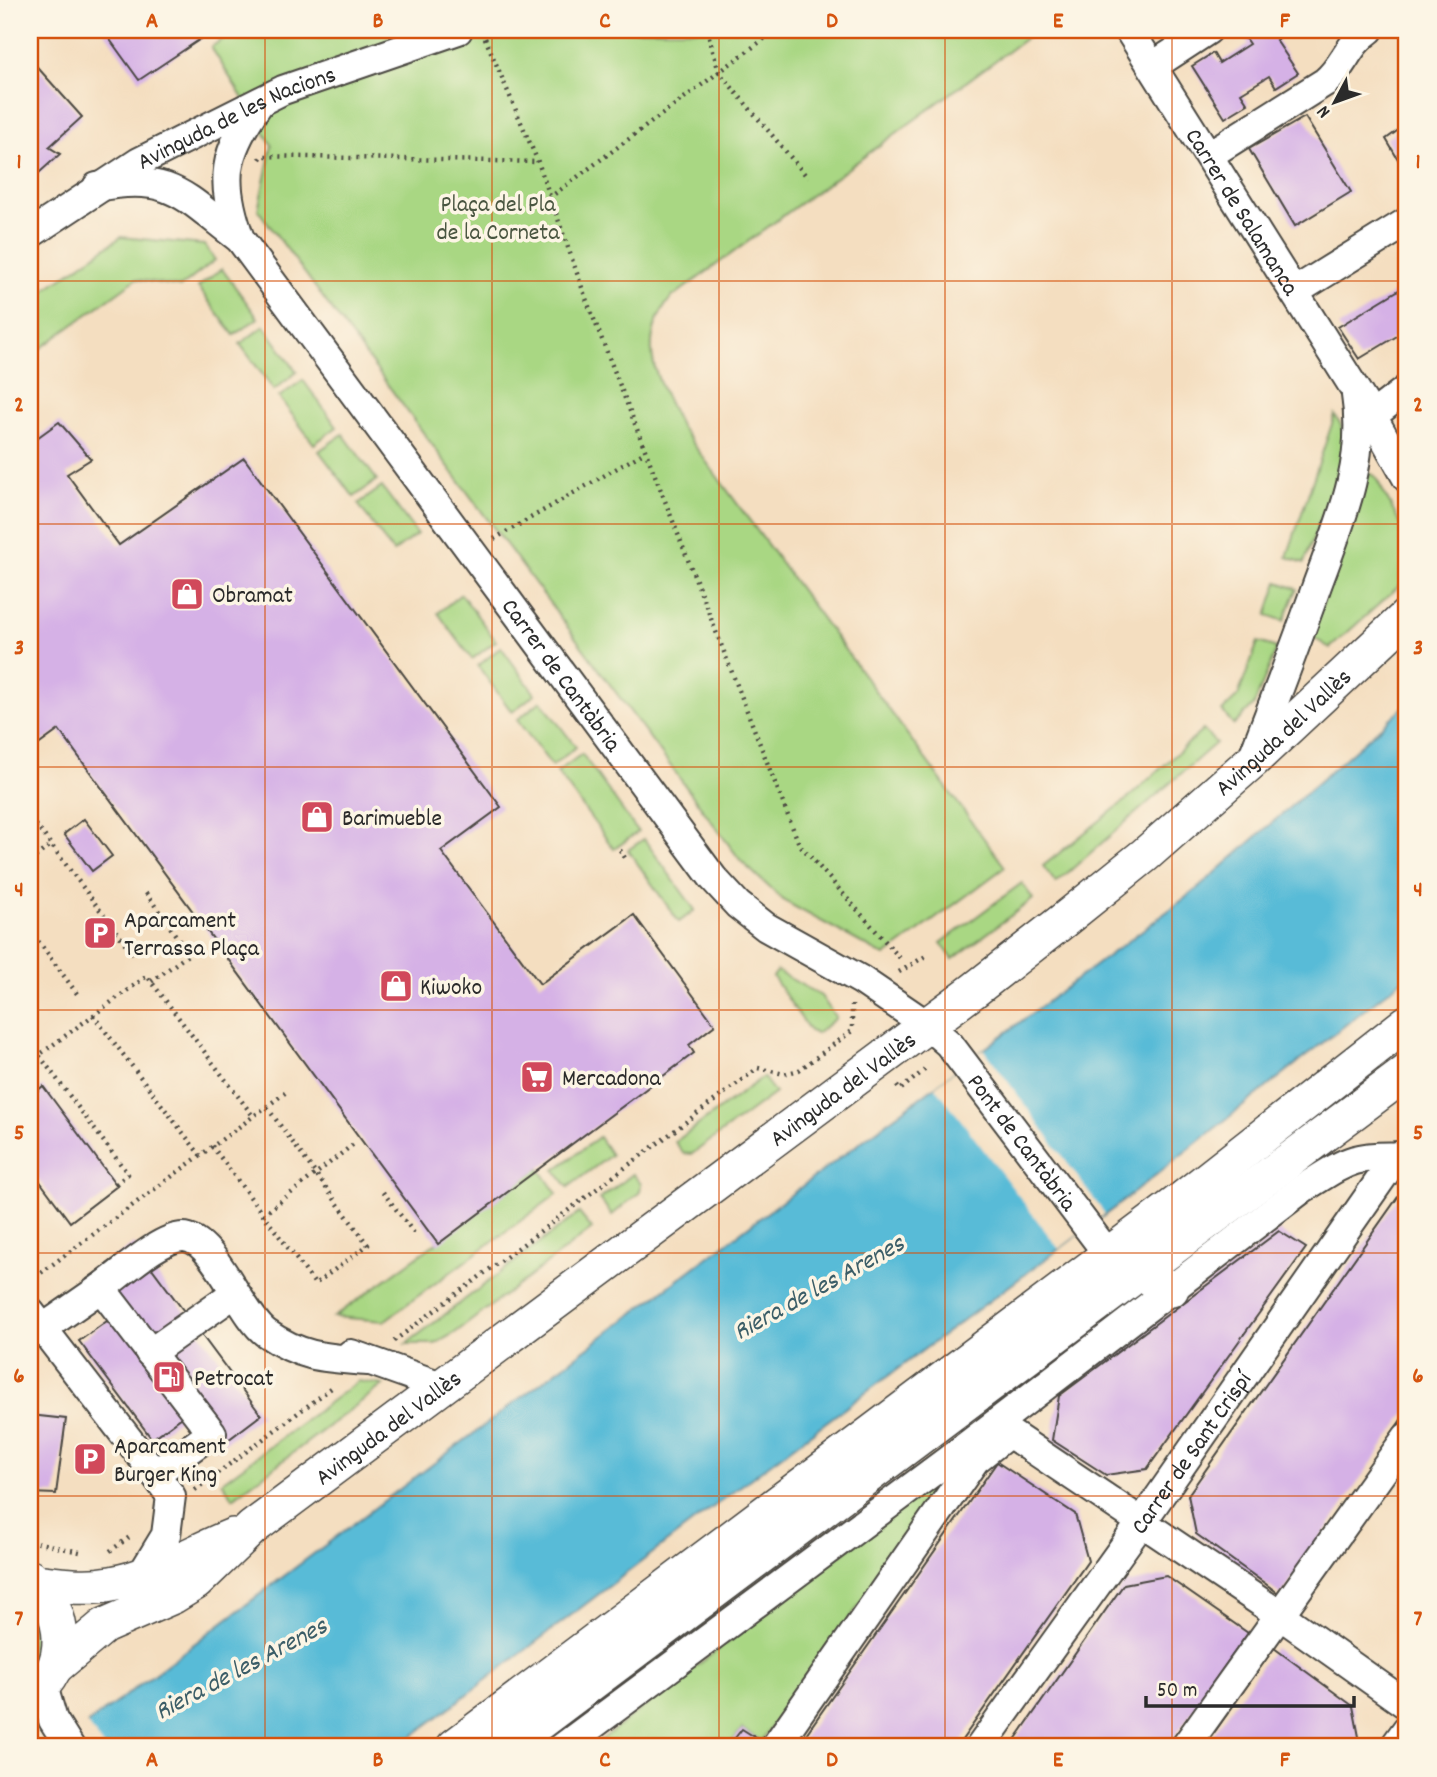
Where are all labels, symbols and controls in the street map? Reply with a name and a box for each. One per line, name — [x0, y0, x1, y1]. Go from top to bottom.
text: A — [146, 6, 158, 39]
text: B — [373, 6, 384, 39]
text: C — [599, 6, 611, 39]
text: D — [826, 6, 838, 39]
text: E — [1053, 6, 1064, 39]
text: F — [1280, 6, 1291, 39]
street label: Avinguda de les Nacions — [132, 59, 341, 180]
north arrow — [1300, 66, 1370, 136]
text: N — [1312, 98, 1338, 123]
street label: Carrer de Salamanca — [1175, 122, 1306, 304]
text: 1 — [16, 147, 22, 180]
text: 1 — [1415, 147, 1421, 180]
park label: Plaça del Pla de la Corneta — [437, 189, 560, 251]
text: 2 — [14, 390, 24, 423]
text: 2 — [1413, 390, 1423, 423]
shop icon: Obramat — [168, 575, 206, 613]
place label: Obramat — [212, 580, 293, 614]
street label: Carrer de Cantàbria — [492, 592, 629, 761]
text: 3 — [14, 633, 24, 666]
text: 3 — [1413, 633, 1423, 666]
street label: Avinguda del Vallès — [1209, 662, 1361, 806]
shop icon: Barimueble — [298, 798, 336, 836]
place label: Barimueble — [342, 803, 442, 837]
text: 4 — [14, 875, 24, 908]
text: 4 — [1413, 875, 1423, 908]
place label: Aparcament Terrassa Plaça — [124, 905, 260, 967]
parking icon: Aparcament Terrassa Plaça — [81, 914, 119, 952]
shop icon: Kiwoko — [377, 967, 415, 1005]
place label: Kiwoko — [420, 972, 482, 1006]
street label: Avinguda del Vallès — [764, 1025, 925, 1157]
supermarket icon: Mercadona — [518, 1058, 556, 1096]
place label: Mercadona — [562, 1063, 661, 1097]
street label: Pont de Cantàbria — [957, 1068, 1084, 1220]
text: 5 — [14, 1118, 24, 1151]
text: 5 — [1413, 1118, 1423, 1151]
water label: Riera de les Arenes — [727, 1226, 913, 1351]
fuel station icon: Petrocat — [150, 1358, 188, 1396]
text: 6 — [13, 1361, 25, 1394]
text: 6 — [1412, 1361, 1424, 1394]
place label: Petrocat — [194, 1363, 274, 1397]
street label: Avinguda del Vallès — [309, 1363, 470, 1495]
street label: Carrer de Sant Crispí — [1124, 1365, 1262, 1542]
place label: Aparcament Burger King — [114, 1431, 226, 1493]
parking icon: Aparcament Burger King — [71, 1440, 109, 1478]
text: 7 — [15, 1604, 24, 1637]
text: 7 — [1414, 1604, 1423, 1637]
water label: Riera de les Arenes — [149, 1609, 335, 1731]
scale bar — [1146, 1665, 1355, 1709]
text: 50 m — [1157, 1677, 1197, 1707]
text: A — [146, 1745, 158, 1777]
text: B — [373, 1745, 384, 1777]
text: C — [599, 1745, 611, 1777]
text: D — [826, 1745, 838, 1777]
text: E — [1053, 1745, 1064, 1777]
text: F — [1280, 1745, 1291, 1777]

